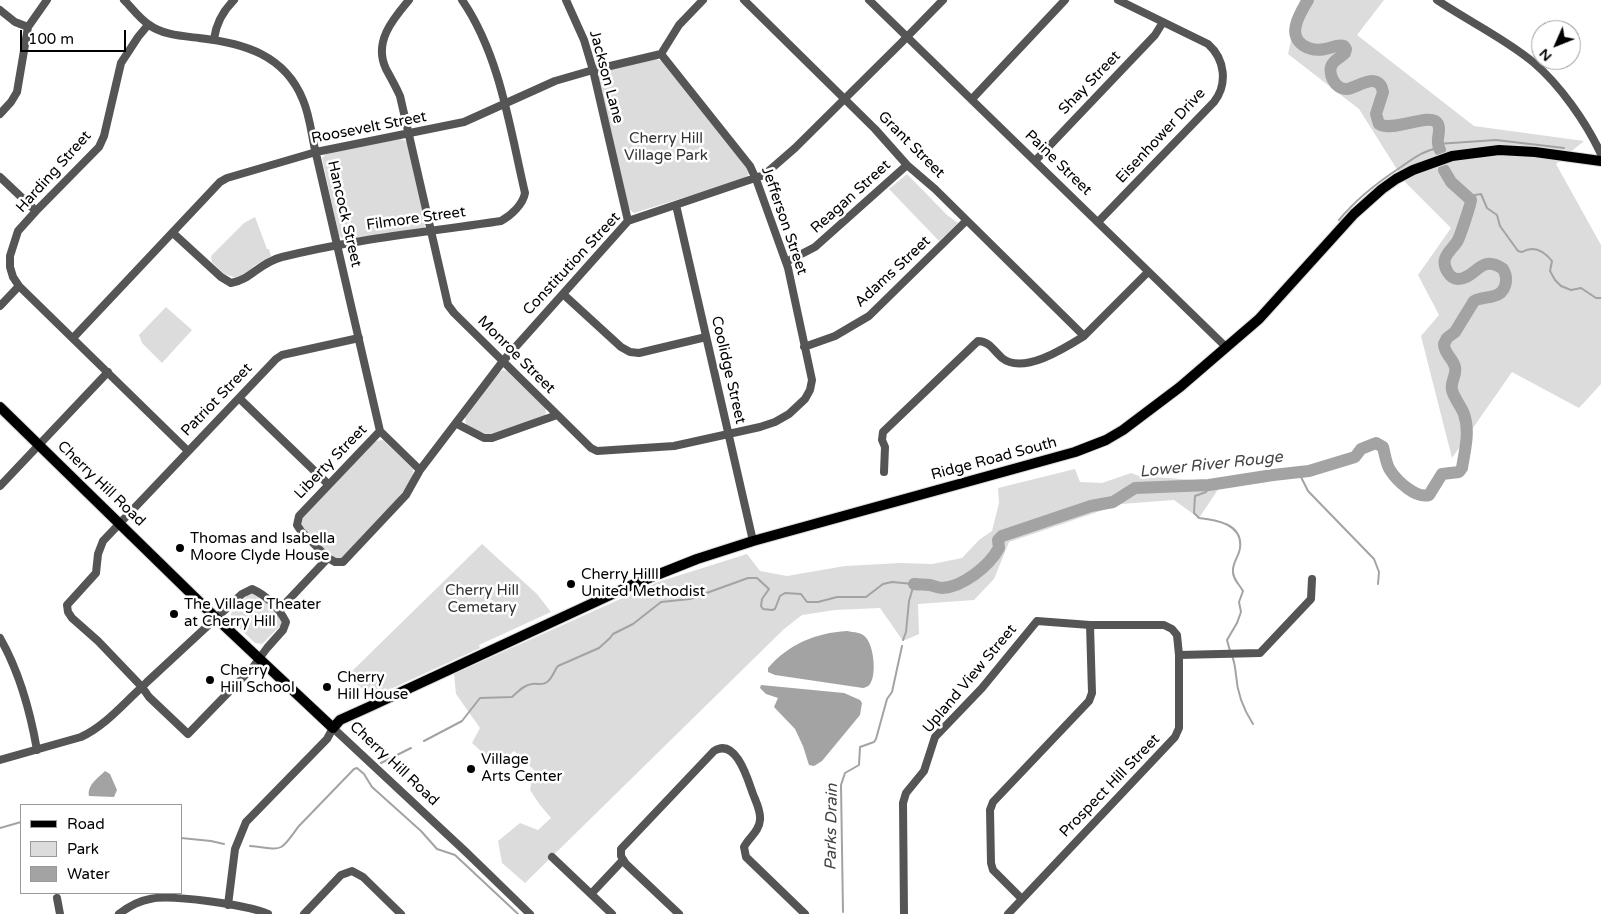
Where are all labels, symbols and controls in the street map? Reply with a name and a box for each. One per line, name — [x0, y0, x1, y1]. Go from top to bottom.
scale bar — [22, 20, 129, 52]
north arrow — [1531, 20, 1581, 70]
street label: Jackson Lane — [585, 29, 627, 125]
text: 100 m — [28, 30, 74, 48]
text: N — [1536, 45, 1556, 65]
street label: Shay Street — [1055, 47, 1125, 119]
street label: Eisenhower Drive — [1112, 85, 1210, 187]
street label: Roosevelt Street — [310, 108, 428, 148]
street label: Grant Street — [874, 108, 948, 182]
street label: Harding Street — [13, 127, 95, 217]
street label: Paine Street — [1021, 127, 1095, 199]
park label: Cherry Hill Village Park — [624, 130, 708, 165]
street label: Reagan Street — [807, 156, 895, 238]
street label: Hancock Street — [323, 159, 365, 269]
street label: Jefferson Street — [757, 165, 811, 277]
street label: Filmore Street — [365, 203, 467, 235]
street label: Constitution Street — [520, 209, 624, 319]
street label: Adams Street — [852, 232, 934, 312]
street label: Monroe Street — [473, 312, 559, 398]
street label: Coolidge Street — [707, 314, 749, 426]
street label: Patriot Street — [178, 360, 256, 440]
street label: Liberty Street — [291, 421, 371, 503]
street label: Ridge Road South — [929, 434, 1059, 484]
street label: Cherry Hill Road — [53, 437, 149, 531]
water label: Lower River Rouge — [1138, 448, 1284, 482]
place label: Thomas and Isabella Moore Clyde House — [190, 530, 335, 565]
marker: Thomas and Isabella Moore Clyde House — [174, 542, 186, 554]
place label: Cherry Hilll United Methodist — [581, 566, 705, 601]
marker: Cherry Hilll United Methodist — [565, 578, 577, 590]
park label: Cherry Hill Cemetary — [445, 582, 519, 617]
place label: The Village Theater at Cherry Hill — [184, 596, 321, 631]
marker: The Village Theater at Cherry Hill — [168, 608, 180, 620]
street label: Upland View Street — [919, 621, 1021, 737]
place label: Cherry Hill School — [220, 662, 295, 697]
place label: Cherry Hill House — [337, 669, 408, 704]
marker: Cherry Hill School — [204, 674, 216, 686]
marker: Cherry Hill House — [321, 681, 333, 693]
street label: Cherry Hill Road — [346, 718, 442, 810]
street label: Prospect Hill Street — [1056, 731, 1164, 841]
place label: Village Arts Center — [481, 751, 562, 786]
marker: Village Arts Center — [465, 763, 477, 775]
water label: Parks Drain — [822, 784, 842, 870]
legend — [20, 804, 182, 894]
text: Road — [67, 815, 105, 833]
text: Park — [67, 840, 99, 858]
text: Water — [67, 865, 110, 883]

